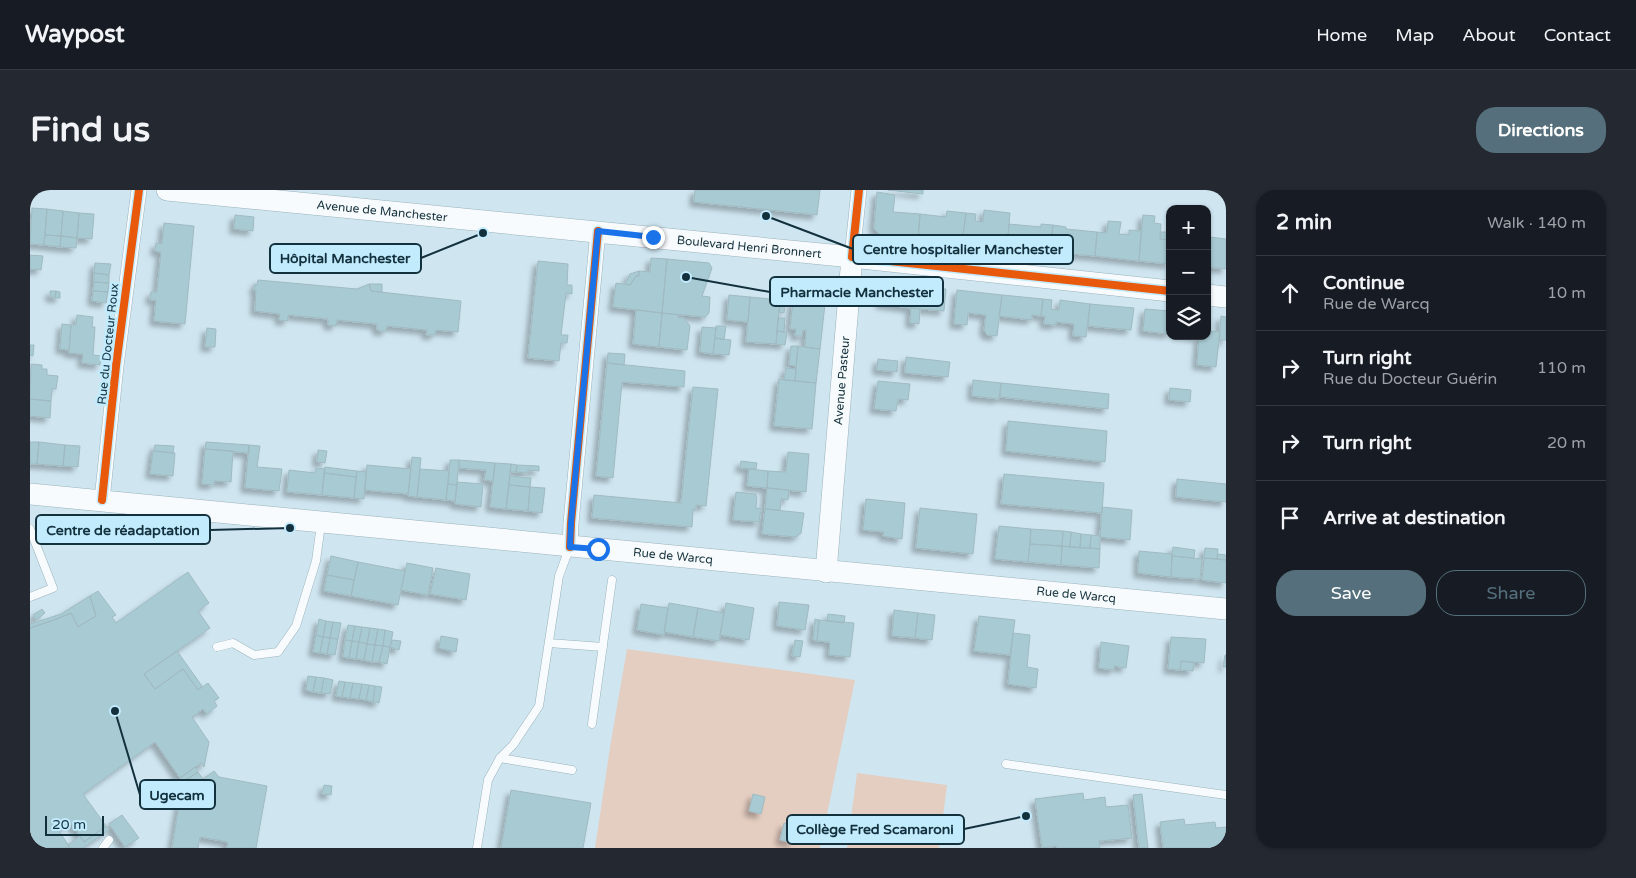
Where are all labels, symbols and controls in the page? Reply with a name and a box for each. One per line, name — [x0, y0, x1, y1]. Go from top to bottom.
text: Waypost — [25, 20, 125, 49]
text: Home — [1316, 24, 1367, 46]
text: Map — [1395, 24, 1434, 46]
text: About — [1462, 24, 1516, 46]
text: Contact — [1544, 24, 1611, 46]
button: Directions — [1476, 107, 1606, 153]
text: Find us — [30, 109, 150, 151]
street label: Avenue de Manchester — [316, 198, 448, 224]
map controls — [1166, 205, 1211, 340]
button: + — [1166, 205, 1211, 250]
text: 2 min — [1276, 210, 1332, 235]
text: Walk · 140 m — [1487, 213, 1586, 233]
route end — [642, 226, 665, 249]
street label: Boulevard Henri Bronnert — [676, 233, 823, 261]
callout: Centre hospitalier Manchester — [853, 235, 1073, 264]
text: Centre hospitalier Manchester — [863, 241, 1064, 258]
callout: Hôpital Manchester — [270, 244, 421, 273]
text: Hôpital Manchester — [280, 250, 411, 267]
button: − — [1166, 250, 1211, 295]
text: Continue — [1323, 272, 1405, 294]
callout: Pharmacie Manchester — [770, 277, 943, 306]
icon: ahead — [1276, 279, 1304, 307]
street label: Rue du Docteur Roux — [95, 283, 121, 405]
text: 10 m — [1547, 283, 1586, 303]
text: Pharmacie Manchester — [780, 284, 934, 301]
text: Rue de Warcq — [1323, 294, 1430, 314]
button: layers — [1166, 295, 1211, 340]
street label: Avenue Pasteur — [831, 335, 852, 426]
text: Turn right — [1323, 347, 1411, 369]
icon: right — [1276, 354, 1304, 382]
text: 110 m — [1537, 358, 1586, 378]
text: Rue du Docteur Guérin — [1323, 369, 1497, 389]
icon: right — [1276, 429, 1304, 457]
text: Turn right — [1323, 432, 1411, 454]
text: 20 m — [1547, 433, 1586, 453]
icon: arrive — [1276, 504, 1304, 532]
text: Arrive at destination — [1323, 507, 1506, 529]
callout: Centre de réadaptation — [36, 515, 210, 544]
text: Centre de réadaptation — [46, 522, 200, 539]
route start — [587, 538, 610, 561]
street label: Rue de Warcq — [633, 545, 714, 567]
button: Save — [1276, 570, 1426, 616]
button: Share — [1436, 570, 1586, 616]
street label: Rue de Warcq — [1036, 584, 1117, 605]
callout: Ugecam — [140, 780, 215, 809]
text: Ugecam — [149, 787, 205, 804]
scale bar — [45, 813, 104, 836]
callout: Collège Fred Scamaroni — [787, 815, 964, 844]
text: 20 m — [52, 816, 86, 833]
text: Collège Fred Scamaroni — [796, 821, 954, 838]

